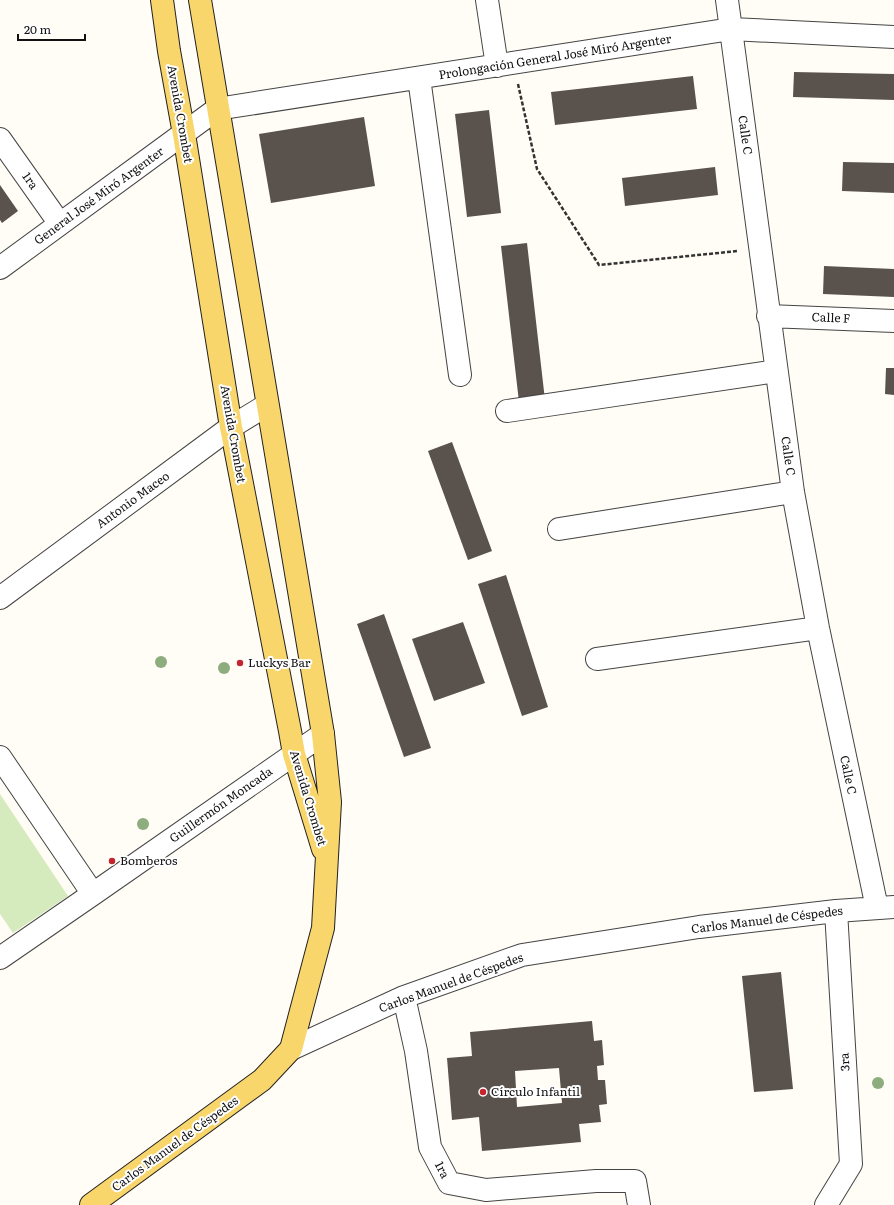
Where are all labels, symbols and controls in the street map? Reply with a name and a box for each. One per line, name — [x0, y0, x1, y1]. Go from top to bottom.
scale bar — [18, 16, 85, 42]
text: 20 m — [24, 20, 51, 38]
street label: Prolongación General José Miró Argenter — [437, 29, 673, 83]
street label: Avenida Crombet — [164, 63, 198, 164]
street label: Calle C — [734, 114, 758, 156]
street label: General José Miró Argenter — [30, 142, 167, 249]
street label: 1ra — [19, 168, 43, 193]
street label: Calle F — [811, 307, 851, 327]
street label: Avenida Crombet — [217, 383, 251, 484]
street label: Calle C — [777, 435, 801, 477]
street label: Antonio Maceo — [92, 466, 173, 532]
place label: Luckys Bar — [248, 653, 311, 671]
marker: Luckys Bar — [235, 658, 245, 668]
street label: Avenida Crombet — [286, 748, 332, 848]
street label: Calle C — [836, 754, 862, 796]
street label: Guillermón Moncada — [165, 762, 276, 847]
place label: Bomberos — [120, 851, 178, 869]
marker: Bomberos — [107, 856, 117, 866]
street label: Carlos Manuel de Céspedes — [690, 901, 844, 937]
street label: Carlos Manuel de Céspedes — [376, 947, 526, 1017]
street label: 3ra — [834, 1052, 853, 1072]
place label: Círculo Infantil — [491, 1082, 580, 1100]
marker: Círculo Infantil — [478, 1087, 488, 1097]
street label: Carlos Manuel de Céspedes — [107, 1091, 242, 1195]
street label: 1ra — [431, 1158, 455, 1182]

